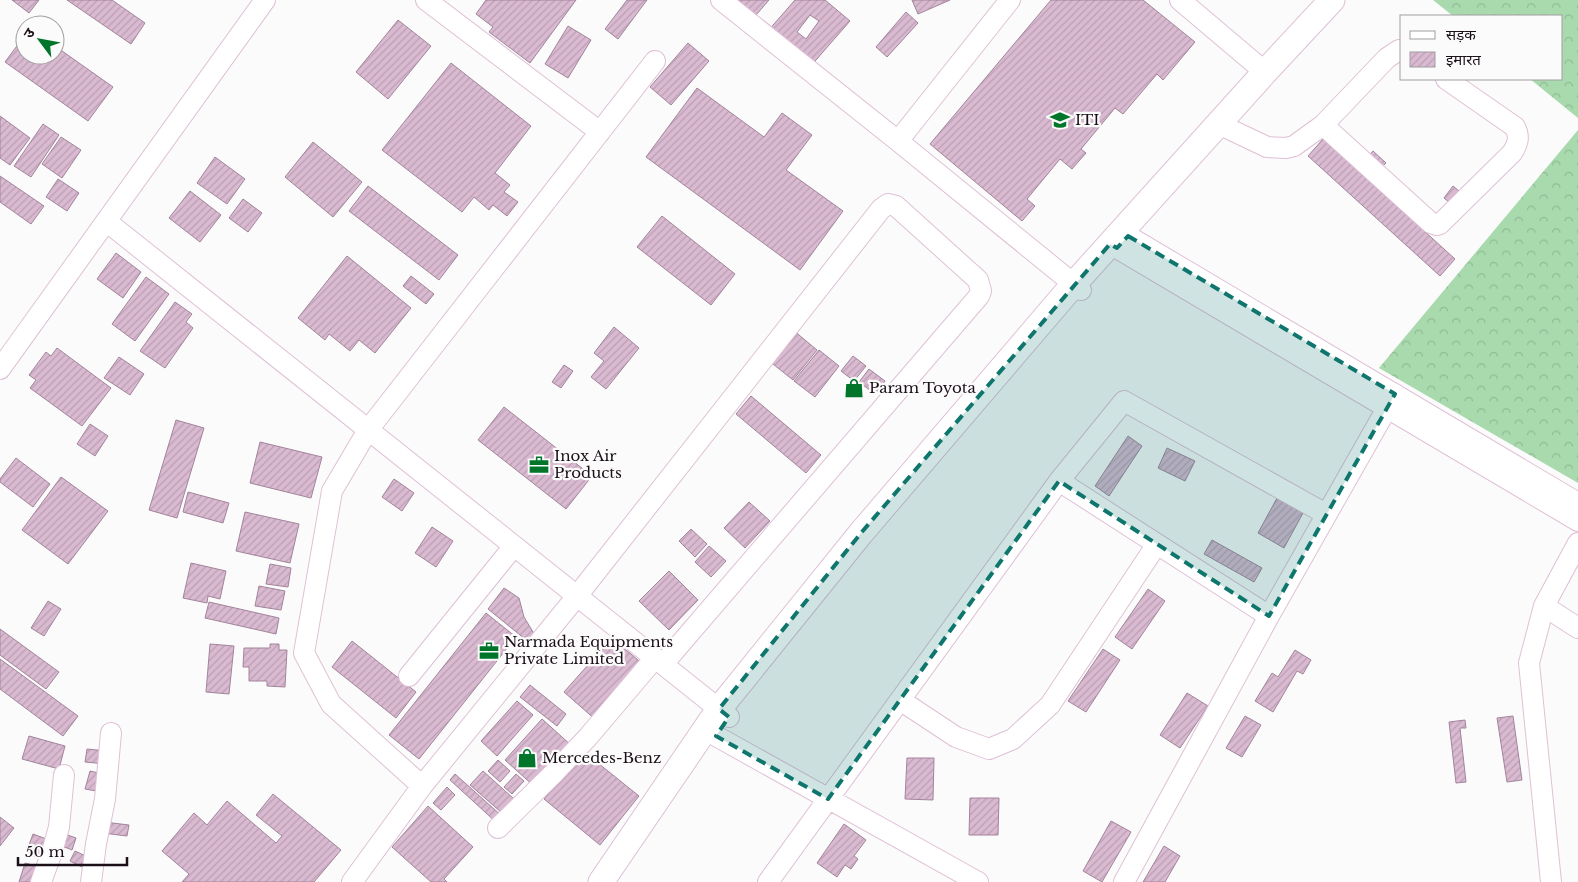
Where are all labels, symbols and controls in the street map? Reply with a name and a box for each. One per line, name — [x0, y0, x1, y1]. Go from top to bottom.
north arrow — [15, 15, 65, 65]
legend — [1400, 15, 1563, 80]
text: उ — [19, 24, 39, 41]
text: सड़क — [1446, 25, 1476, 44]
text: इमारत — [1446, 50, 1481, 69]
school or university icon: ITI — [1049, 109, 1071, 131]
place label: ITI — [1075, 110, 1100, 129]
shop icon: Param Toyota — [843, 377, 865, 399]
place label: Param Toyota — [869, 378, 976, 397]
place label: Inox Air Products — [554, 446, 622, 482]
office icon: Inox Air Products — [528, 454, 550, 476]
place label: Narmada Equipments Private Limited — [504, 632, 673, 668]
office icon: Narmada Equipments Private Limited — [478, 640, 500, 662]
shop icon: Mercedes-Benz — [516, 747, 538, 769]
place label: Mercedes-Benz — [542, 748, 661, 767]
scale bar — [18, 834, 126, 866]
text: 50 m — [25, 842, 65, 861]

